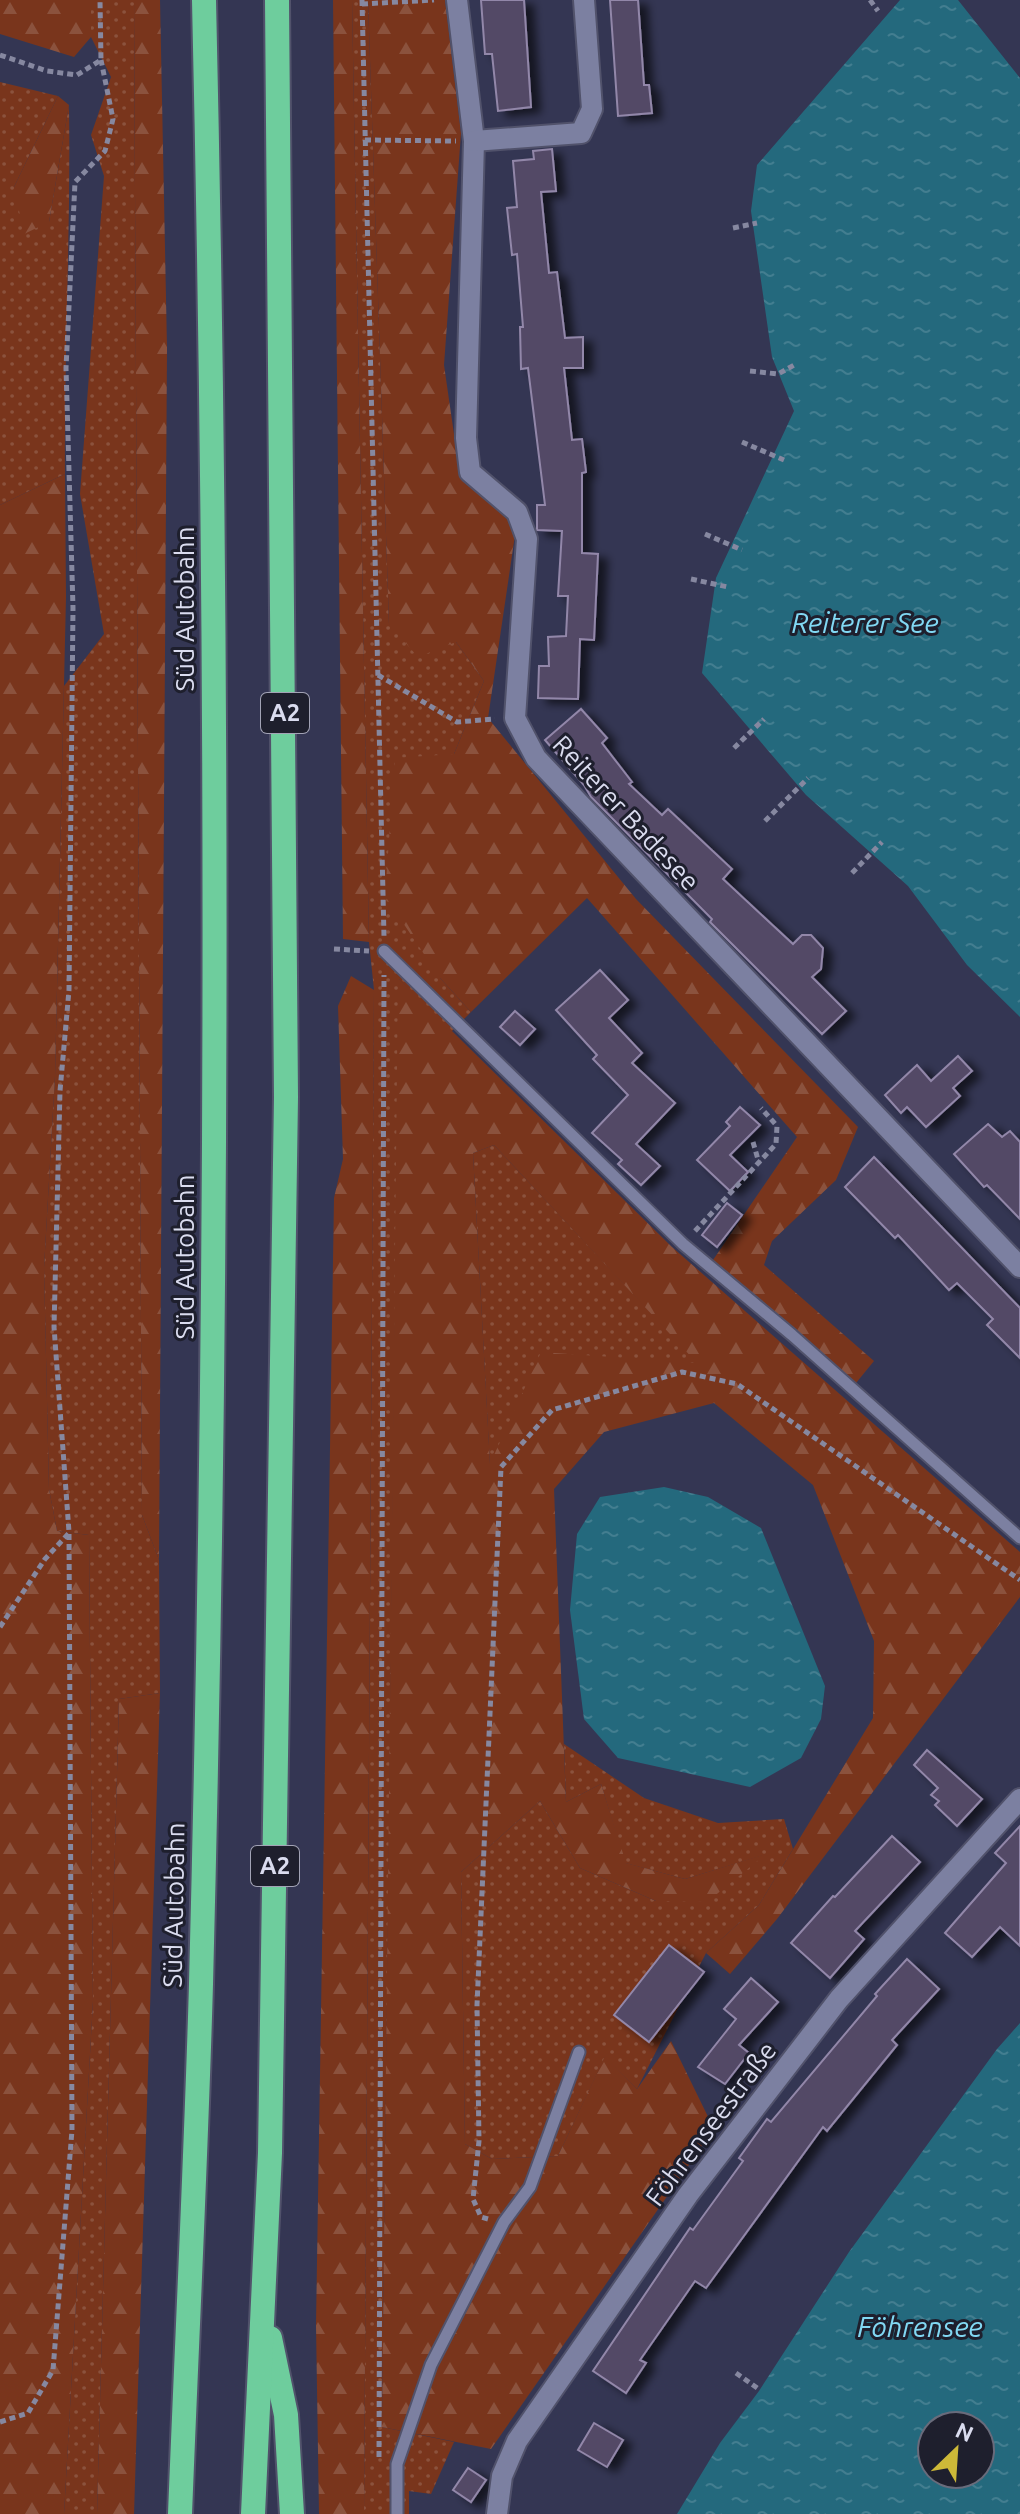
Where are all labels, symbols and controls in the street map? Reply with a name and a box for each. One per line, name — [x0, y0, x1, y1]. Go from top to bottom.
street label: Süd Autobahn — [170, 526, 199, 692]
water label: Reiterer See — [791, 607, 939, 638]
road number: A2 — [261, 693, 309, 733]
street label: Reiterer Badesee — [547, 729, 705, 896]
street label: Süd Autobahn — [170, 1174, 199, 1340]
street label: Süd Autobahn — [158, 1822, 189, 1988]
road number: A2 — [251, 1846, 299, 1886]
street label: Föhrenseestraße — [640, 2036, 782, 2211]
water label: Föhrensee — [857, 2311, 983, 2342]
north arrow — [916, 2410, 996, 2490]
text: N — [952, 2417, 977, 2446]

